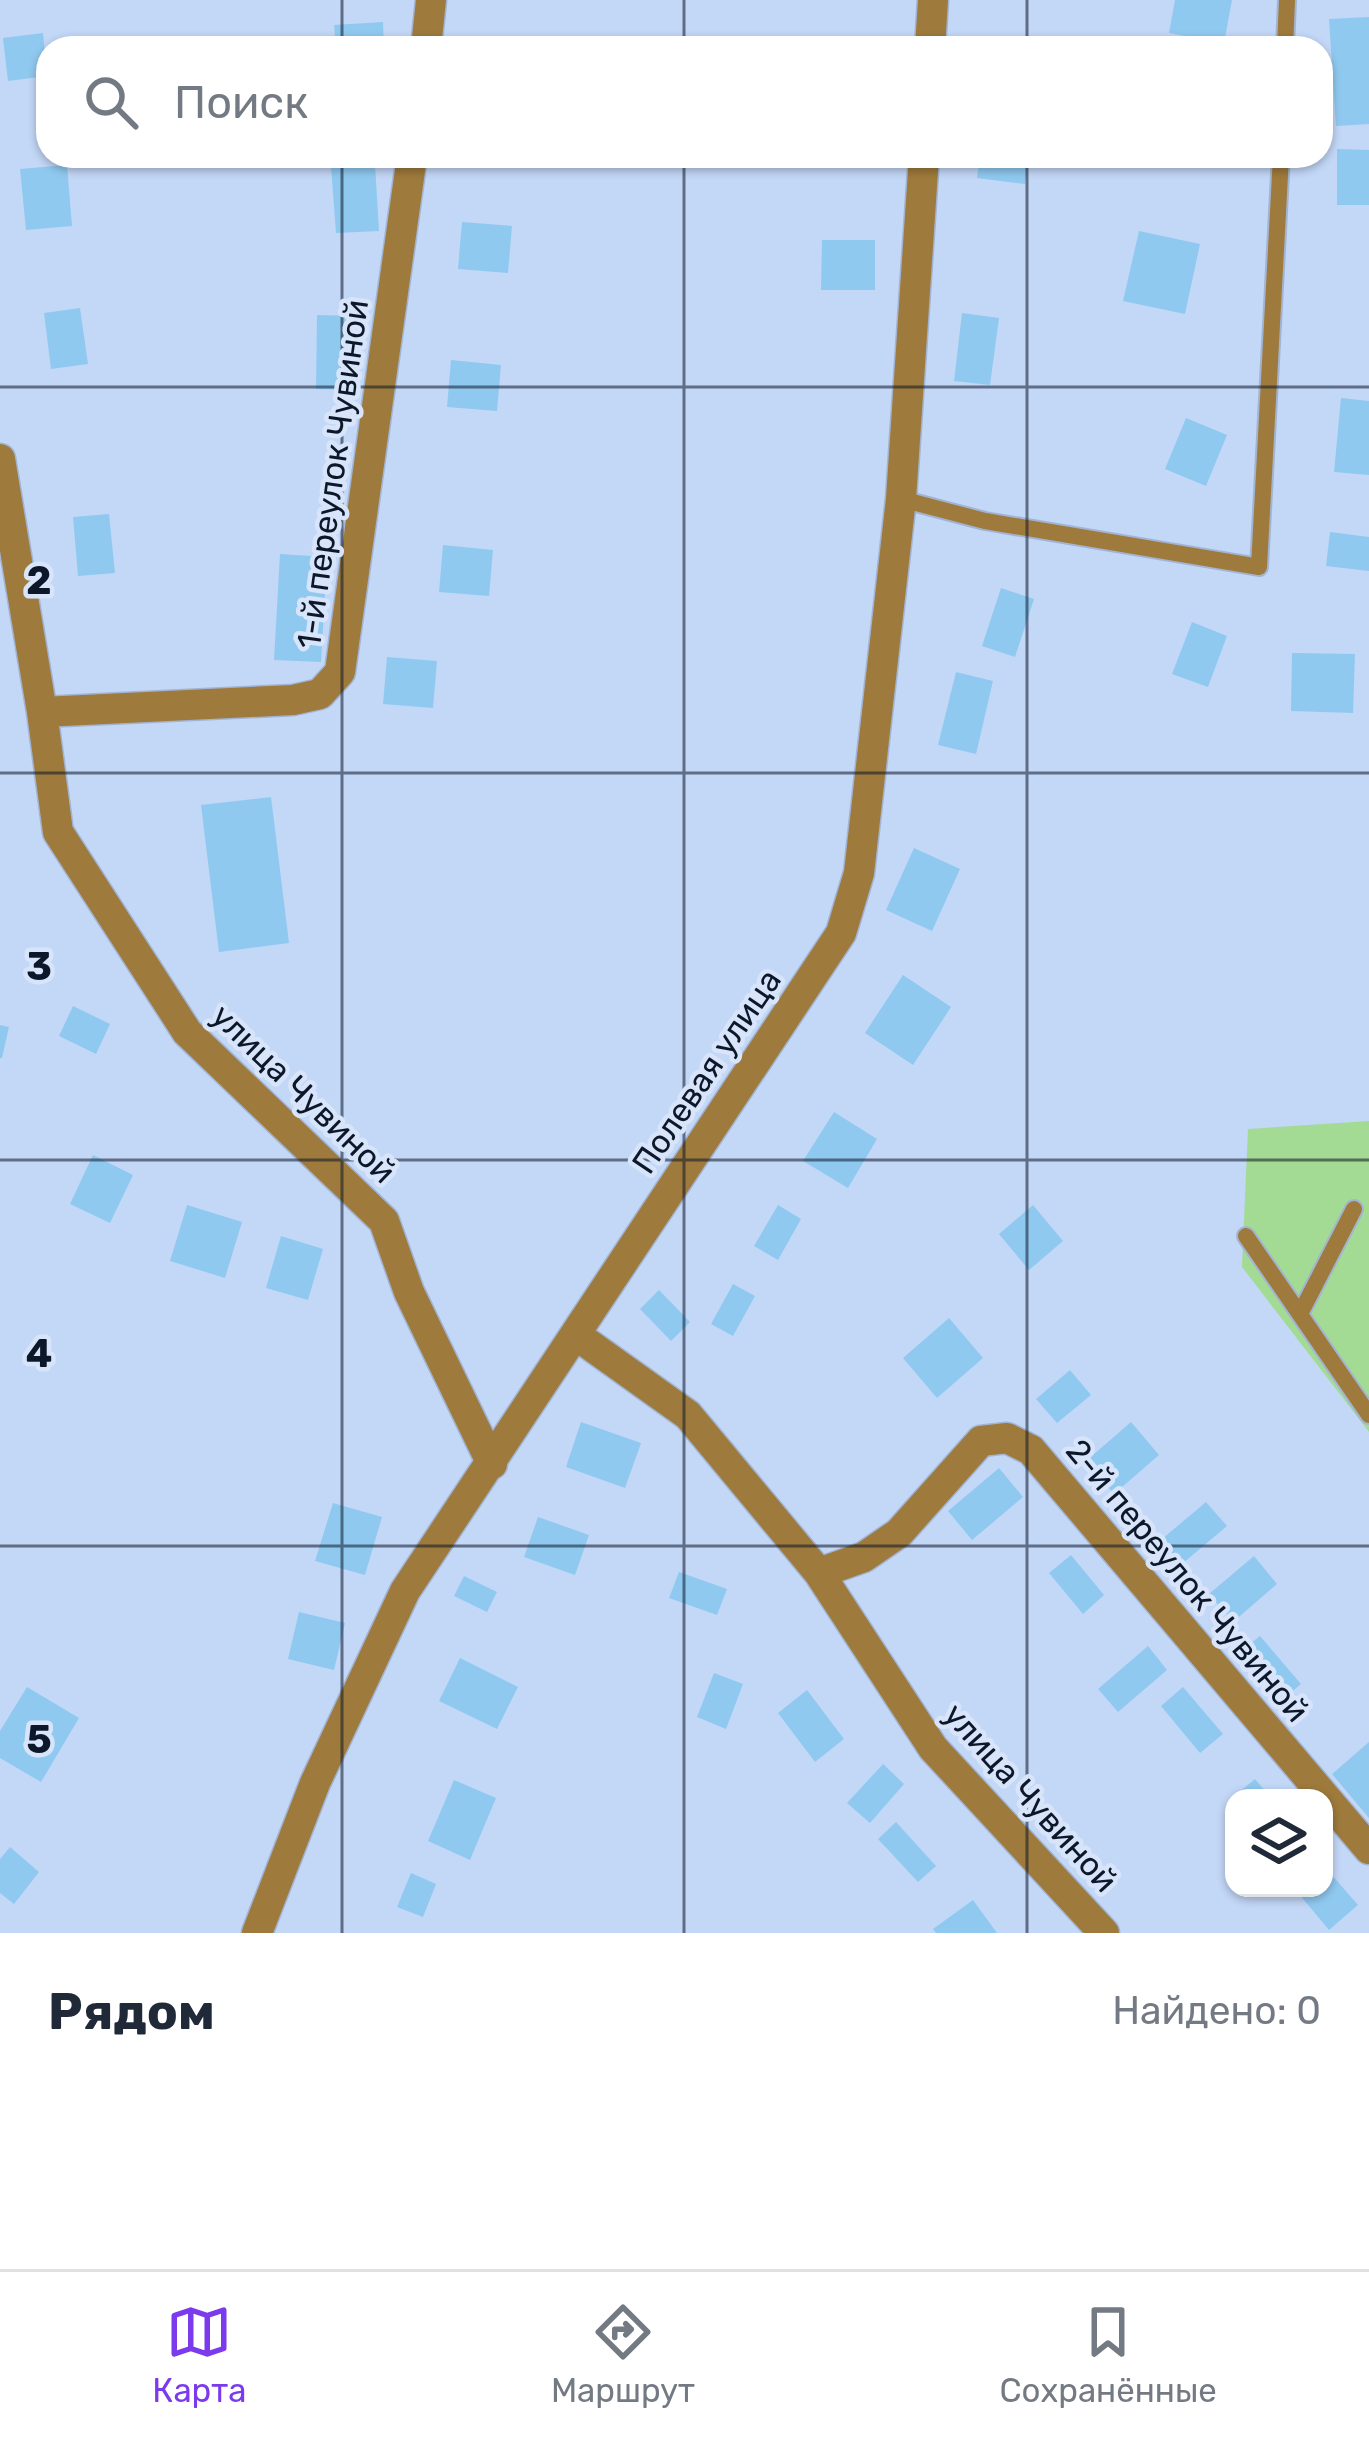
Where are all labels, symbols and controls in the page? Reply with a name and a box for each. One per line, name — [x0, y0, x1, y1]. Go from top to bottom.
search box — [36, 36, 1333, 168]
icon: search — [78, 69, 144, 135]
text: Поиск — [174, 76, 308, 129]
street label: 1-й переулок Чувиной — [289, 297, 376, 651]
text: 2 — [26, 558, 52, 604]
text: 3 — [26, 944, 52, 990]
street label: Полевая улица — [624, 962, 789, 1181]
street label: улица Чувиной — [204, 996, 404, 1191]
text: 4 — [26, 1331, 52, 1377]
street label: 2-й переулок Чувиной — [1058, 1431, 1317, 1729]
street label: улица Чувиной — [936, 1695, 1126, 1900]
text: 5 — [26, 1717, 52, 1763]
map controls — [1225, 1789, 1333, 1897]
button: layers — [1225, 1789, 1333, 1897]
text: Рядом — [48, 1981, 215, 2042]
text: Найдено: 0 — [1112, 1988, 1321, 2034]
tab: Карта — [152, 2299, 246, 2410]
tab: Маршрут — [551, 2299, 695, 2410]
tab: Сохранённые — [1000, 2299, 1217, 2410]

